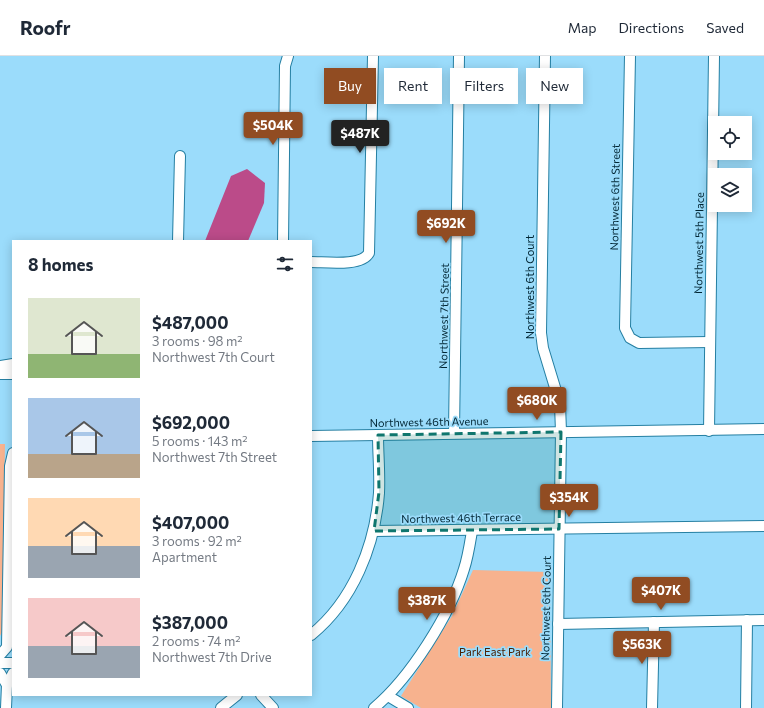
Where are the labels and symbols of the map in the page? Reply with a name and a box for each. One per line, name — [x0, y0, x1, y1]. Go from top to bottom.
pin: $504K — [245, 112, 301, 146]
pin: $487K — [332, 120, 388, 154]
street label: Northwest 6th Street — [607, 143, 622, 250]
street label: Northwest 5th Place — [691, 192, 706, 294]
pin: $692K — [418, 210, 474, 244]
street label: Northwest 6th Court — [523, 234, 536, 339]
street label: Northwest 7th Street — [436, 263, 451, 369]
pin: $680K — [509, 387, 565, 421]
street label: Northwest 46th Avenue — [369, 414, 489, 429]
pin: $354K — [541, 484, 597, 518]
street label: Northwest 46th Terrace — [401, 510, 521, 525]
street label: Northwest 6th Court — [538, 555, 553, 660]
pin: $407K — [633, 577, 689, 611]
pin: $387K — [399, 587, 455, 621]
pin: $563K — [614, 631, 670, 665]
park label: Park East Park — [459, 645, 531, 658]

